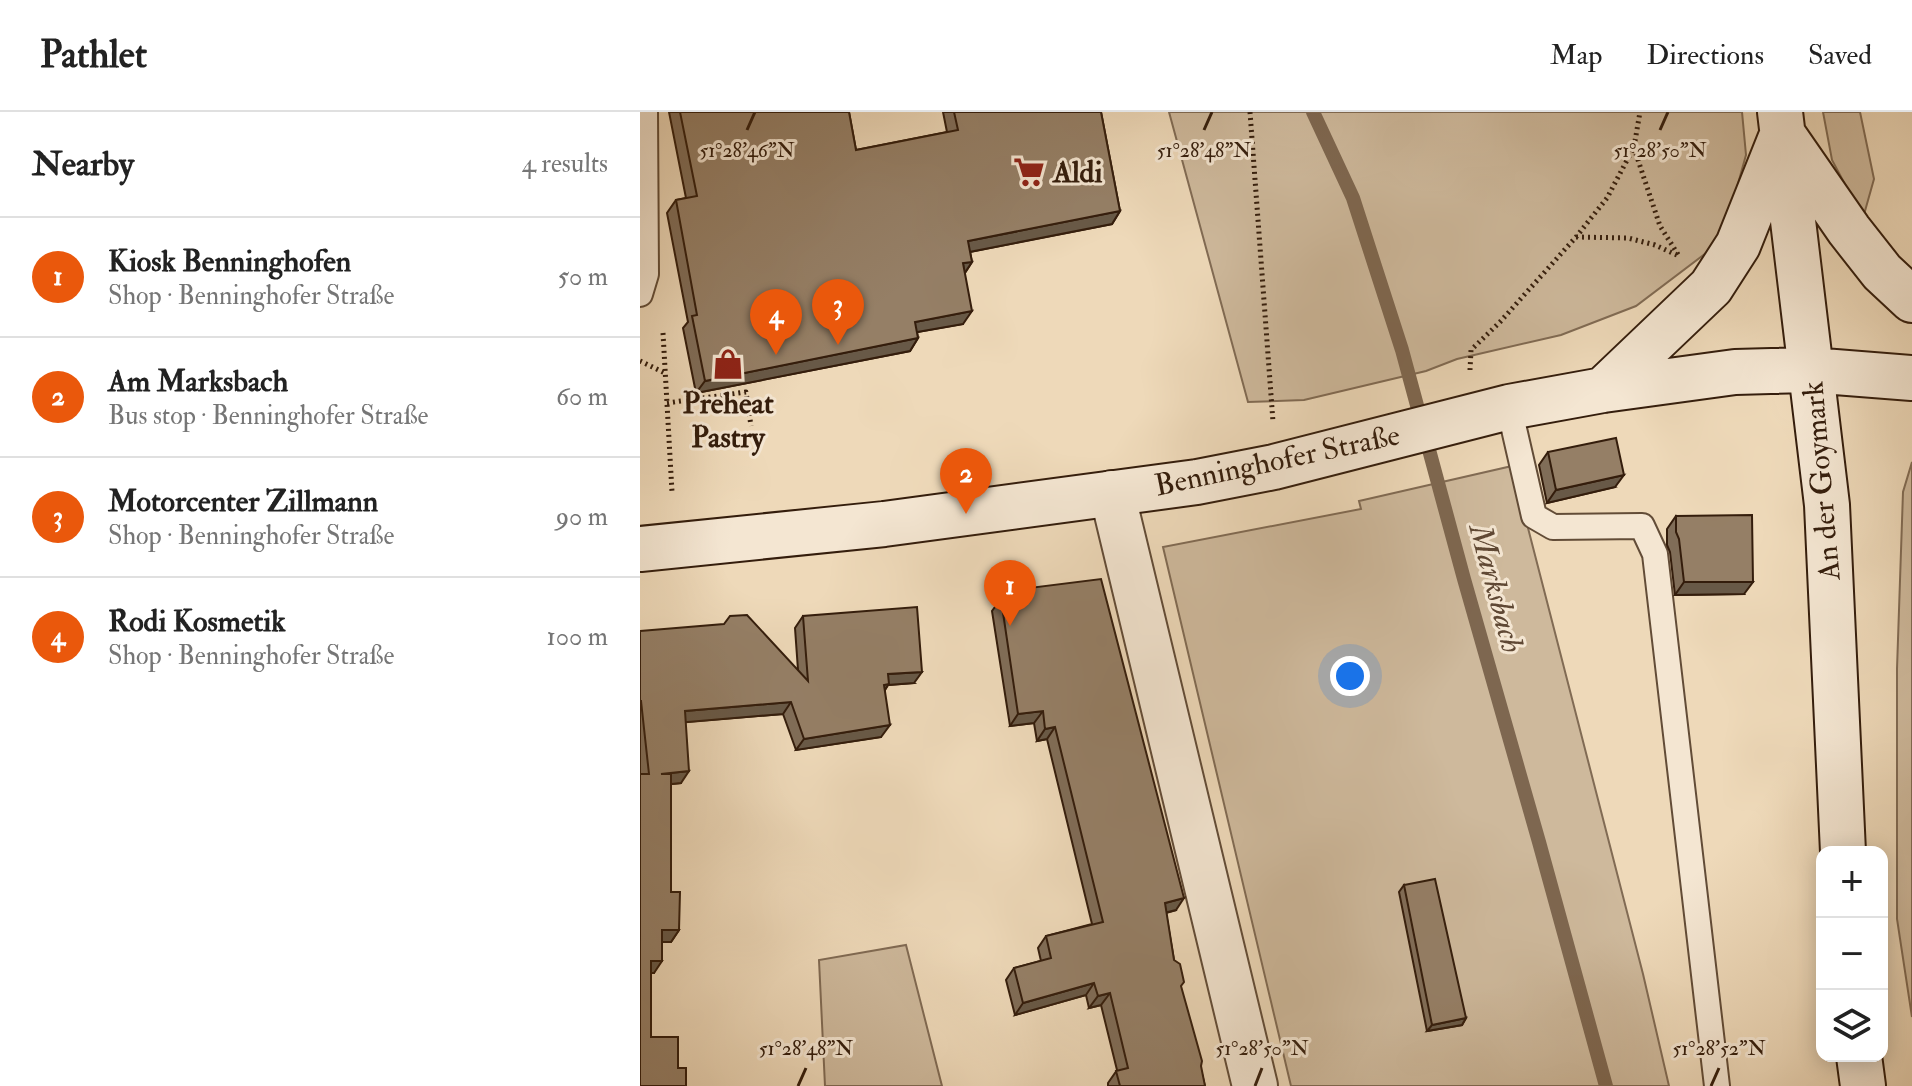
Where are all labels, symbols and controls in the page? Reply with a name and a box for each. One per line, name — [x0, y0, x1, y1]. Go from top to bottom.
text: Pathlet — [40, 31, 147, 79]
text: Map — [1550, 38, 1603, 73]
text: Directions — [1647, 38, 1764, 73]
text: Saved — [1808, 38, 1872, 73]
text: 51°28'46"N — [699, 138, 795, 163]
text: 51°28'48"N — [1157, 138, 1251, 163]
text: 51°28'50"N — [1613, 138, 1707, 163]
text: Nearby — [32, 143, 134, 186]
text: 4 results — [522, 148, 608, 180]
place label: Aldi — [1051, 154, 1102, 191]
supermarket icon: Aldi — [1012, 155, 1046, 189]
text: Kiosk Benninghofen — [108, 243, 351, 280]
text: 1 — [53, 261, 63, 293]
text: 50 m — [558, 261, 608, 293]
pin: 3 — [812, 279, 864, 345]
text: Shop · Benninghofer Straße — [108, 280, 394, 312]
pin: 4 — [750, 289, 802, 355]
shop icon: Preheat Pastry — [711, 347, 745, 381]
text: Am Marksbach — [108, 363, 288, 400]
street label: An der Goymark — [1794, 380, 1849, 583]
text: 2 — [51, 381, 65, 413]
text: 60 m — [556, 381, 608, 413]
place label: Preheat Pastry — [682, 385, 774, 456]
text: Bus stop · Benninghofer Straße — [108, 400, 428, 432]
street label: Benninghofer Straße — [1151, 416, 1403, 505]
pin: 2 — [940, 448, 992, 514]
text: Motorcenter Zillmann — [108, 483, 378, 520]
text: 3 — [53, 501, 63, 533]
text: 90 m — [556, 501, 608, 533]
water label: Marksbach — [1459, 517, 1532, 657]
text: Shop · Benninghofer Straße — [108, 520, 394, 552]
pin: 1 — [984, 560, 1036, 626]
text: Rodi Kosmetik — [108, 603, 286, 640]
text: 4 — [51, 621, 65, 653]
text: 100 m — [547, 621, 608, 653]
text: Shop · Benninghofer Straße — [108, 640, 394, 672]
your location — [1330, 656, 1370, 696]
map controls — [1816, 846, 1888, 1062]
button: + — [1816, 846, 1888, 918]
button: − — [1816, 918, 1888, 990]
button: layers — [1816, 990, 1888, 1062]
text: 51°28'48"N — [759, 1036, 853, 1061]
text: 51°28'50"N — [1215, 1036, 1309, 1061]
text: 51°28'52"N — [1672, 1036, 1766, 1061]

